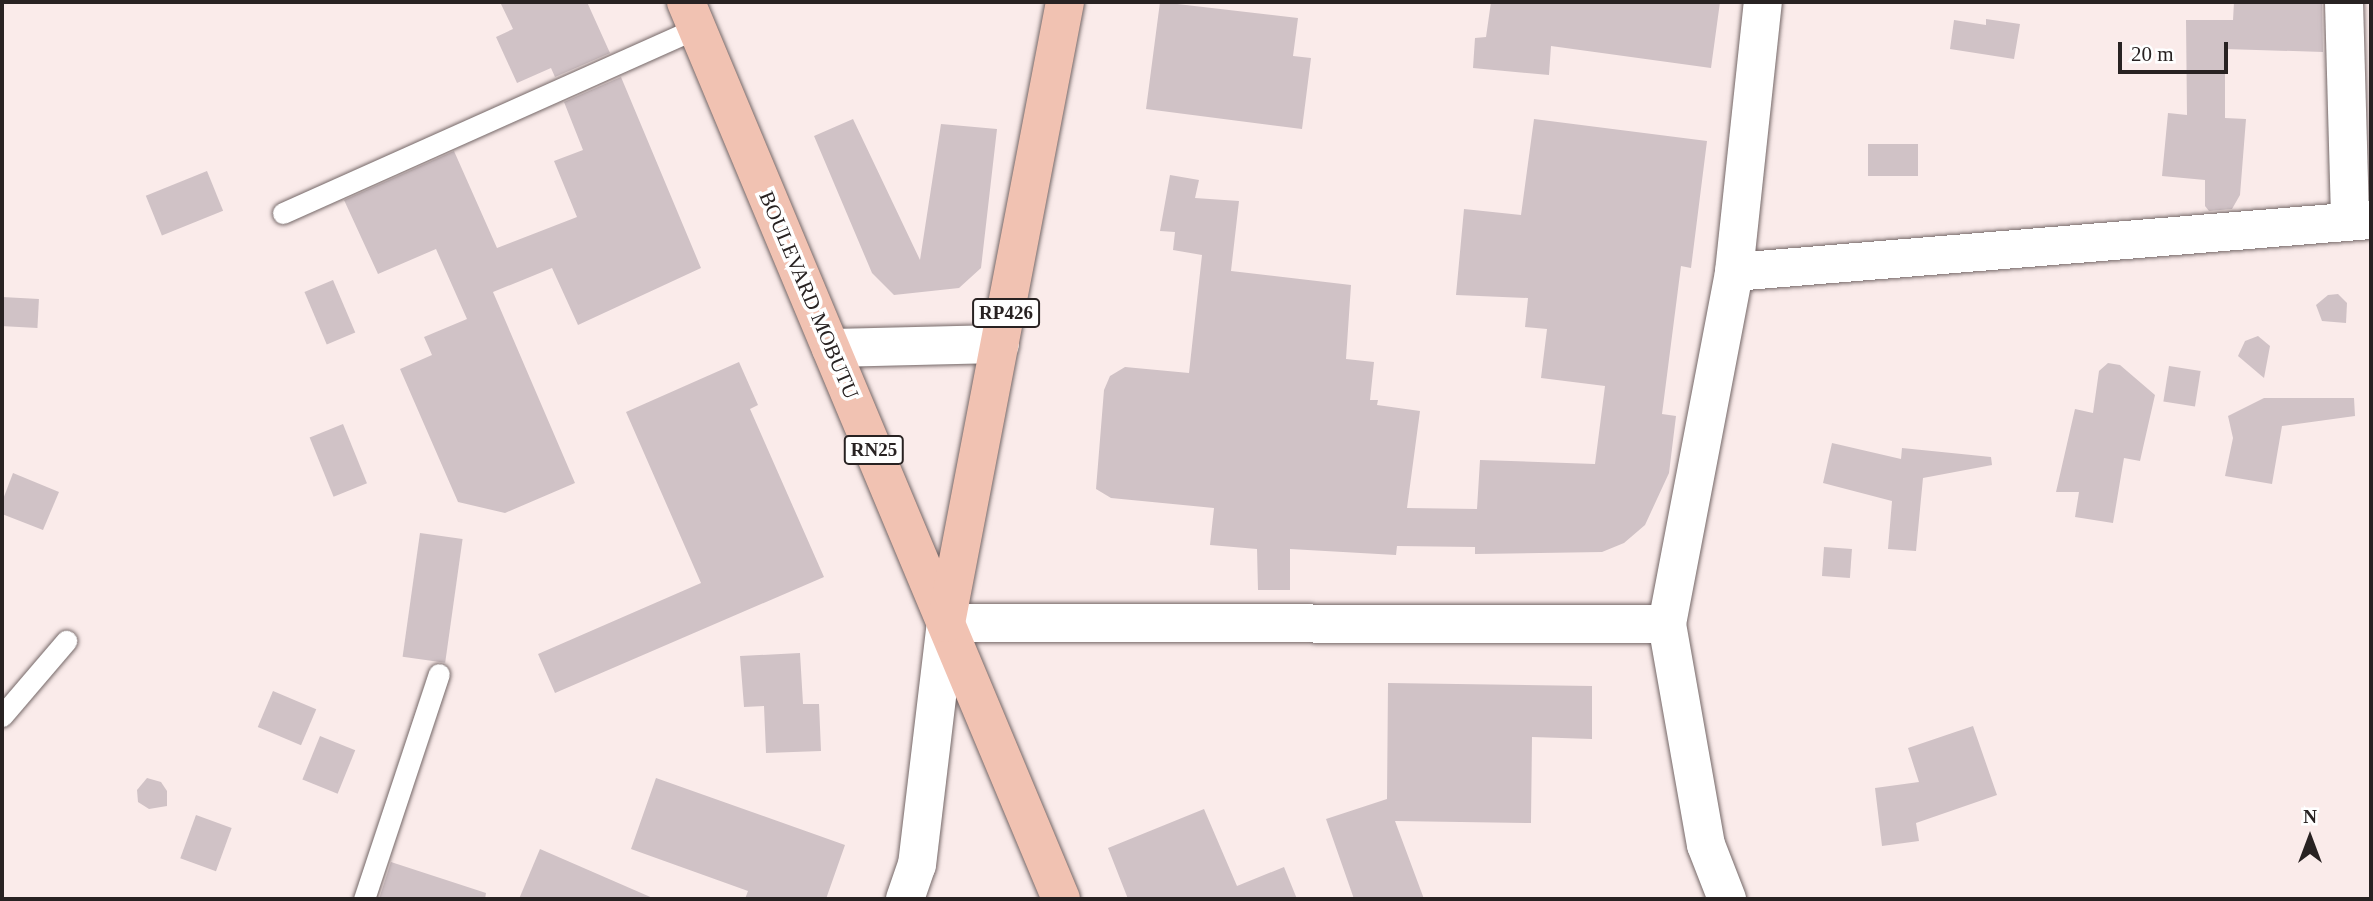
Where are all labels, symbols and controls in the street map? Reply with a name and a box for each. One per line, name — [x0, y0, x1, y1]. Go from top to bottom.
scale bar — [2121, 28, 2231, 72]
text: 20 m — [2131, 42, 2174, 66]
street label: BOULEVARD MOBUTU — [754, 187, 864, 403]
road number: RP426 — [971, 298, 1041, 328]
road number: RN25 — [842, 435, 906, 466]
north arrow — [2275, 803, 2345, 873]
text: N — [2303, 806, 2317, 827]

